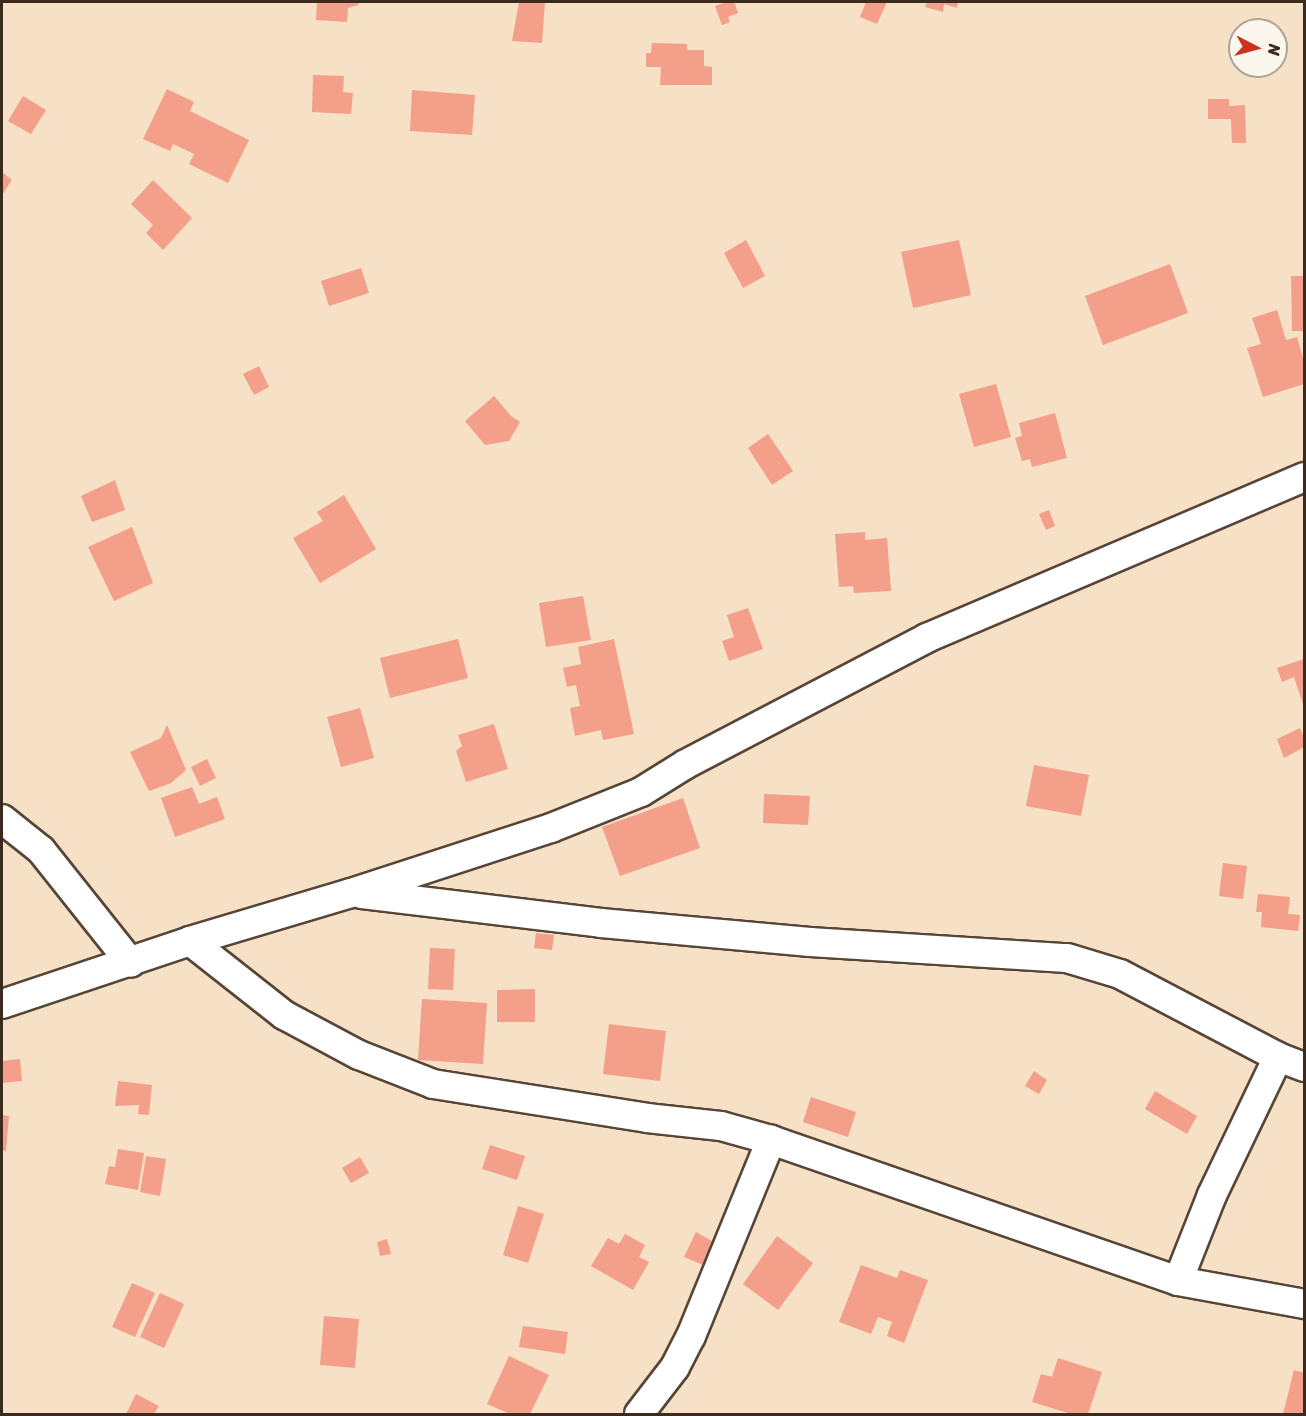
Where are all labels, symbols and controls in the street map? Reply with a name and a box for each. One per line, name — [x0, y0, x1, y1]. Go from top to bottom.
north arrow — [1228, 18, 1288, 78]
text: N — [1259, 43, 1289, 57]

